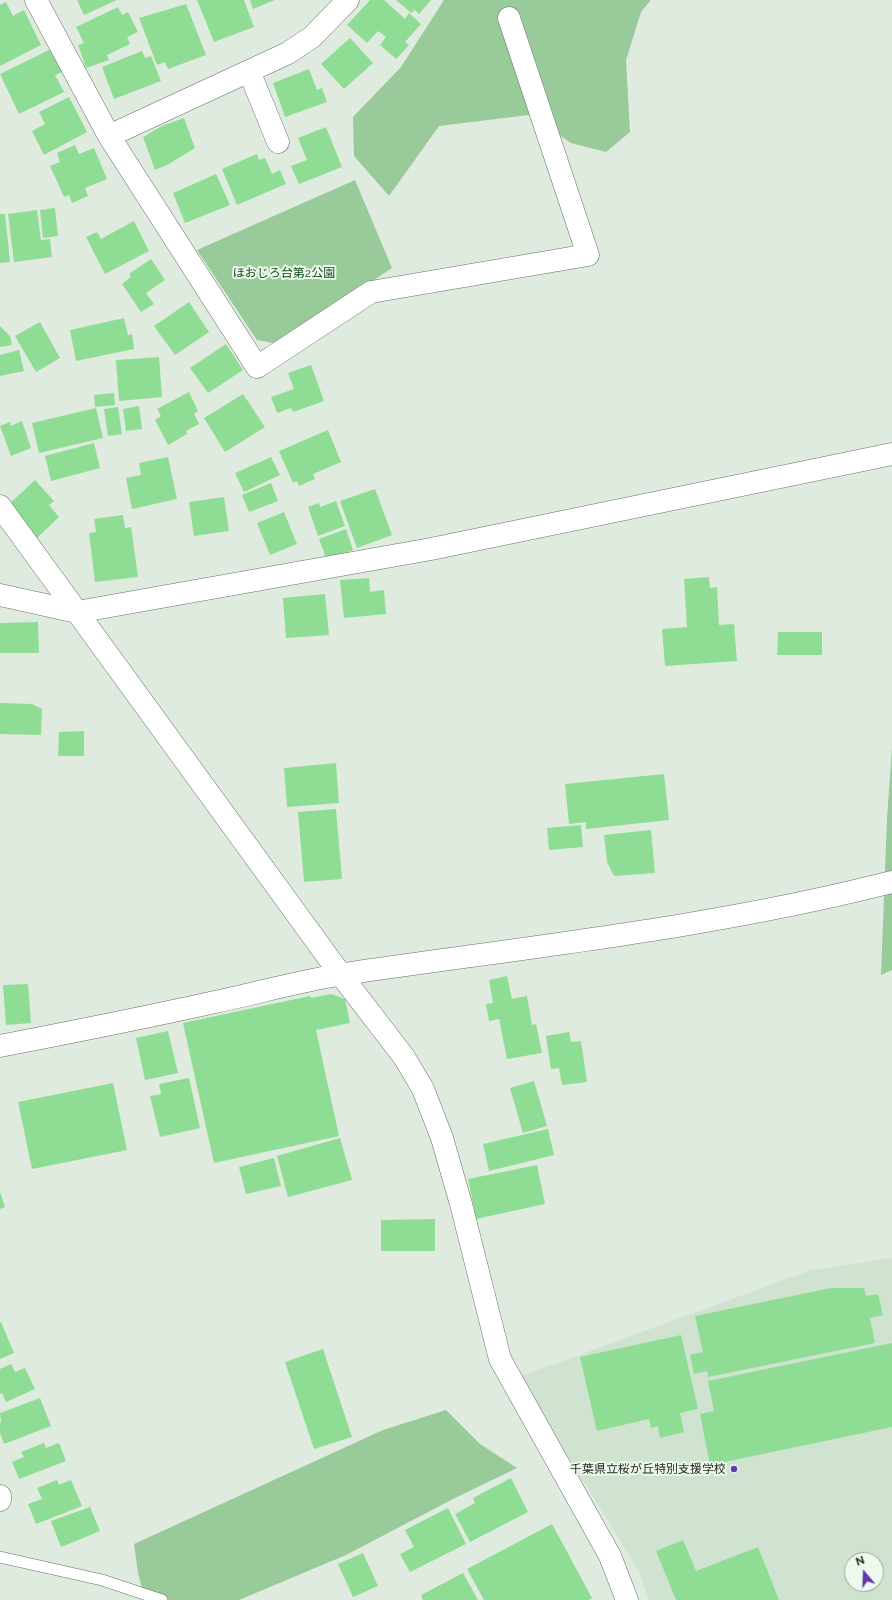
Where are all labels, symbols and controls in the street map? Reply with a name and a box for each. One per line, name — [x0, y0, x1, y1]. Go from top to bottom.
park label: ほおじろ台第2公園 — [233, 266, 335, 280]
place label: 千葉県立桜が丘特別支援学校 — [570, 1462, 726, 1476]
marker: 千葉県立桜が丘特別支援学校 — [729, 1464, 739, 1474]
north arrow — [844, 1552, 884, 1592]
text: N — [854, 1554, 866, 1569]

